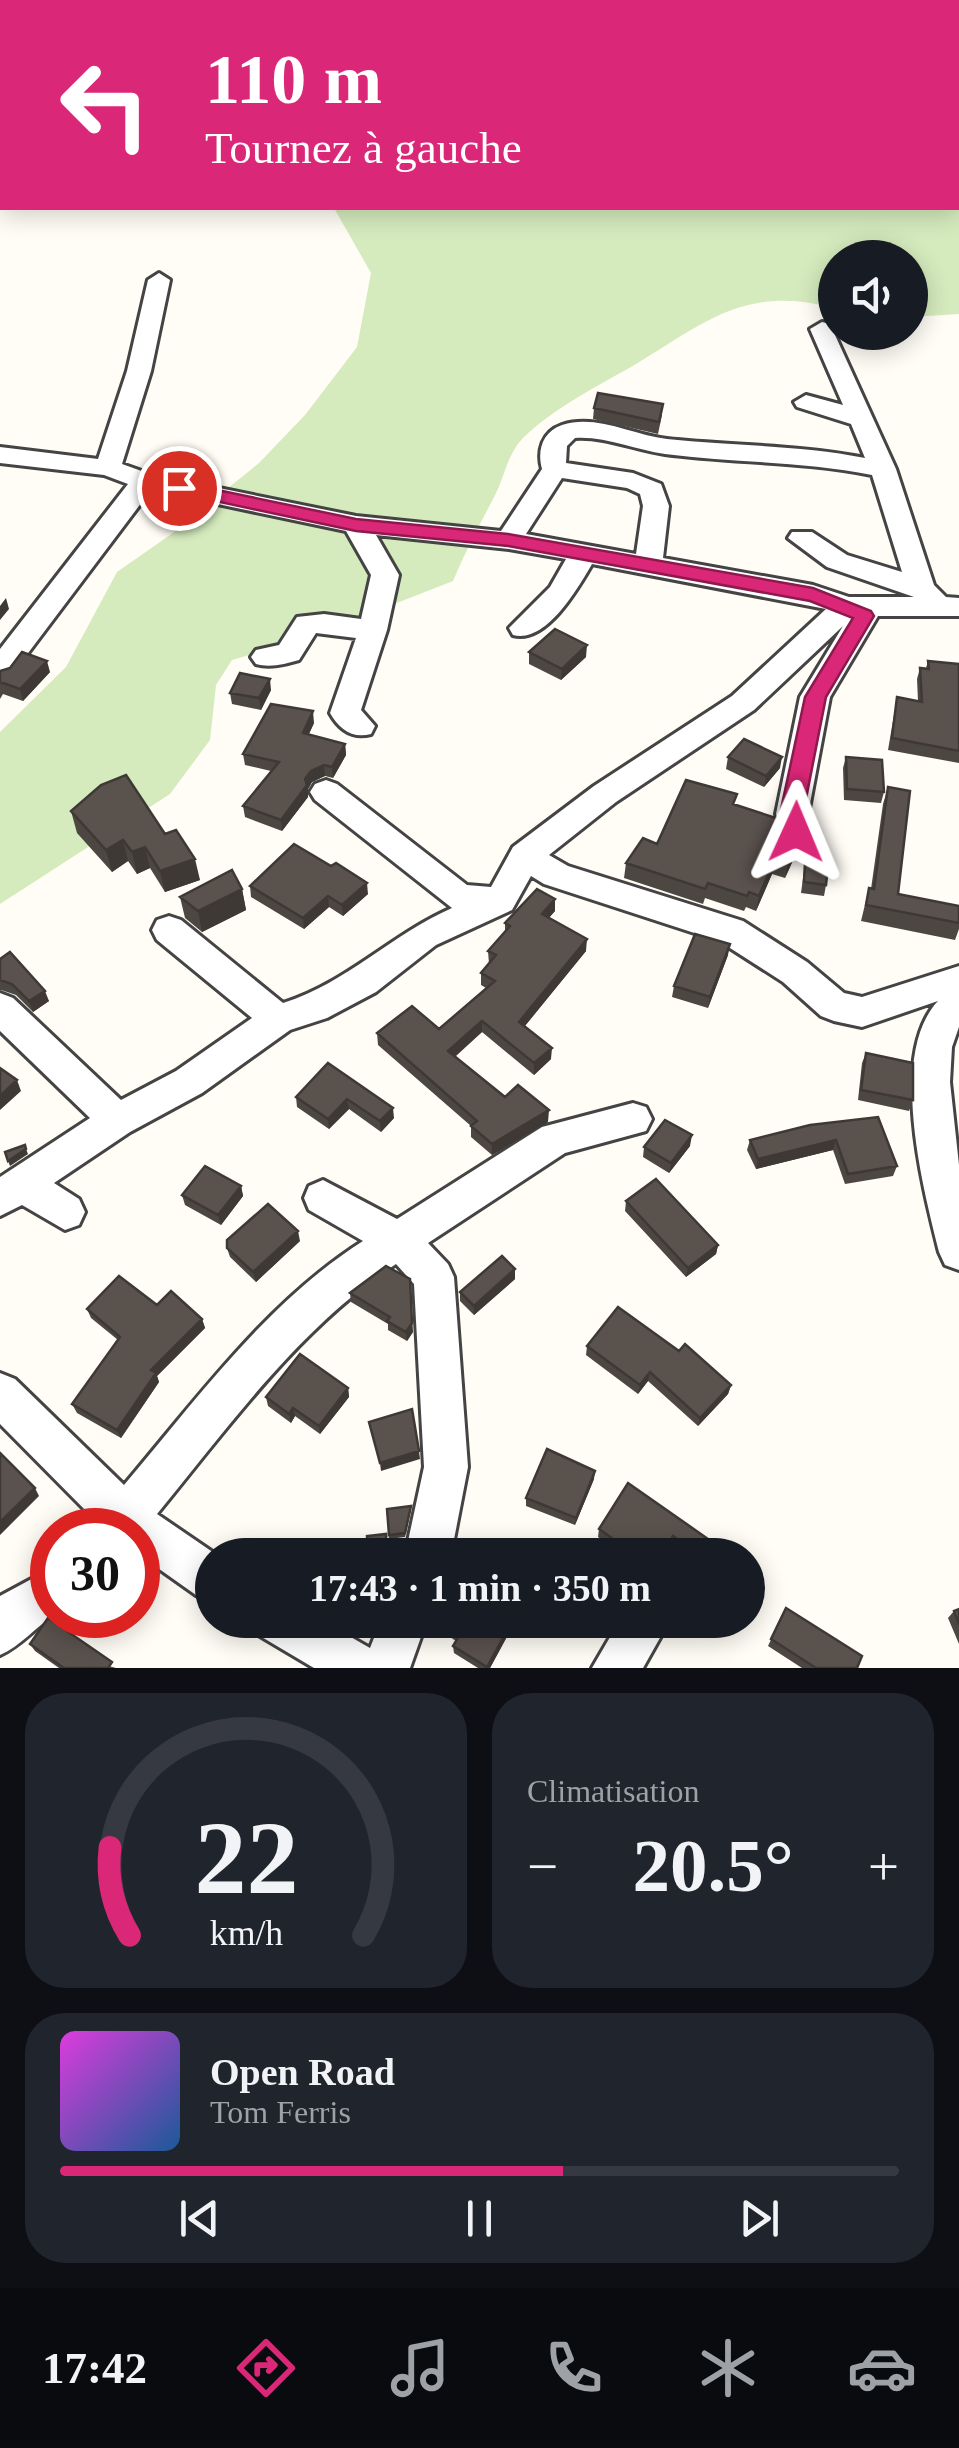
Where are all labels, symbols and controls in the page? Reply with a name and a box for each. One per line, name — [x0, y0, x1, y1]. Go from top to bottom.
icon: left — [40, 40, 170, 170]
text: 110 m — [205, 41, 382, 118]
text: Tournez à gauche — [205, 123, 522, 173]
map controls — [818, 240, 928, 350]
button: sound — [818, 240, 928, 350]
pin — [137, 446, 222, 531]
icon: arrive — [152, 461, 207, 516]
position arrow — [744, 780, 848, 884]
speed limit sign: 30 — [30, 1508, 160, 1638]
text: 17:43 · 1 min · 350 m — [309, 1567, 651, 1609]
text: Climatisation — [527, 1773, 699, 1809]
text: 22 — [194, 1800, 298, 1915]
text: 20.5° — [632, 1824, 794, 1907]
text: − — [527, 1836, 558, 1897]
text: + — [868, 1836, 899, 1897]
text: km/h — [209, 1913, 283, 1953]
text: Open Road — [210, 2051, 395, 2093]
text: Tom Ferris — [210, 2094, 351, 2130]
icon: previous — [172, 2191, 227, 2246]
icon: pause — [452, 2191, 507, 2246]
icon: next — [732, 2191, 787, 2246]
icon: directions — [231, 2333, 301, 2403]
icon: music — [385, 2333, 455, 2403]
icon: phone — [539, 2333, 609, 2403]
icon: climate — [693, 2333, 763, 2403]
icon: car — [847, 2333, 917, 2403]
text: 17:42 — [42, 2343, 147, 2393]

